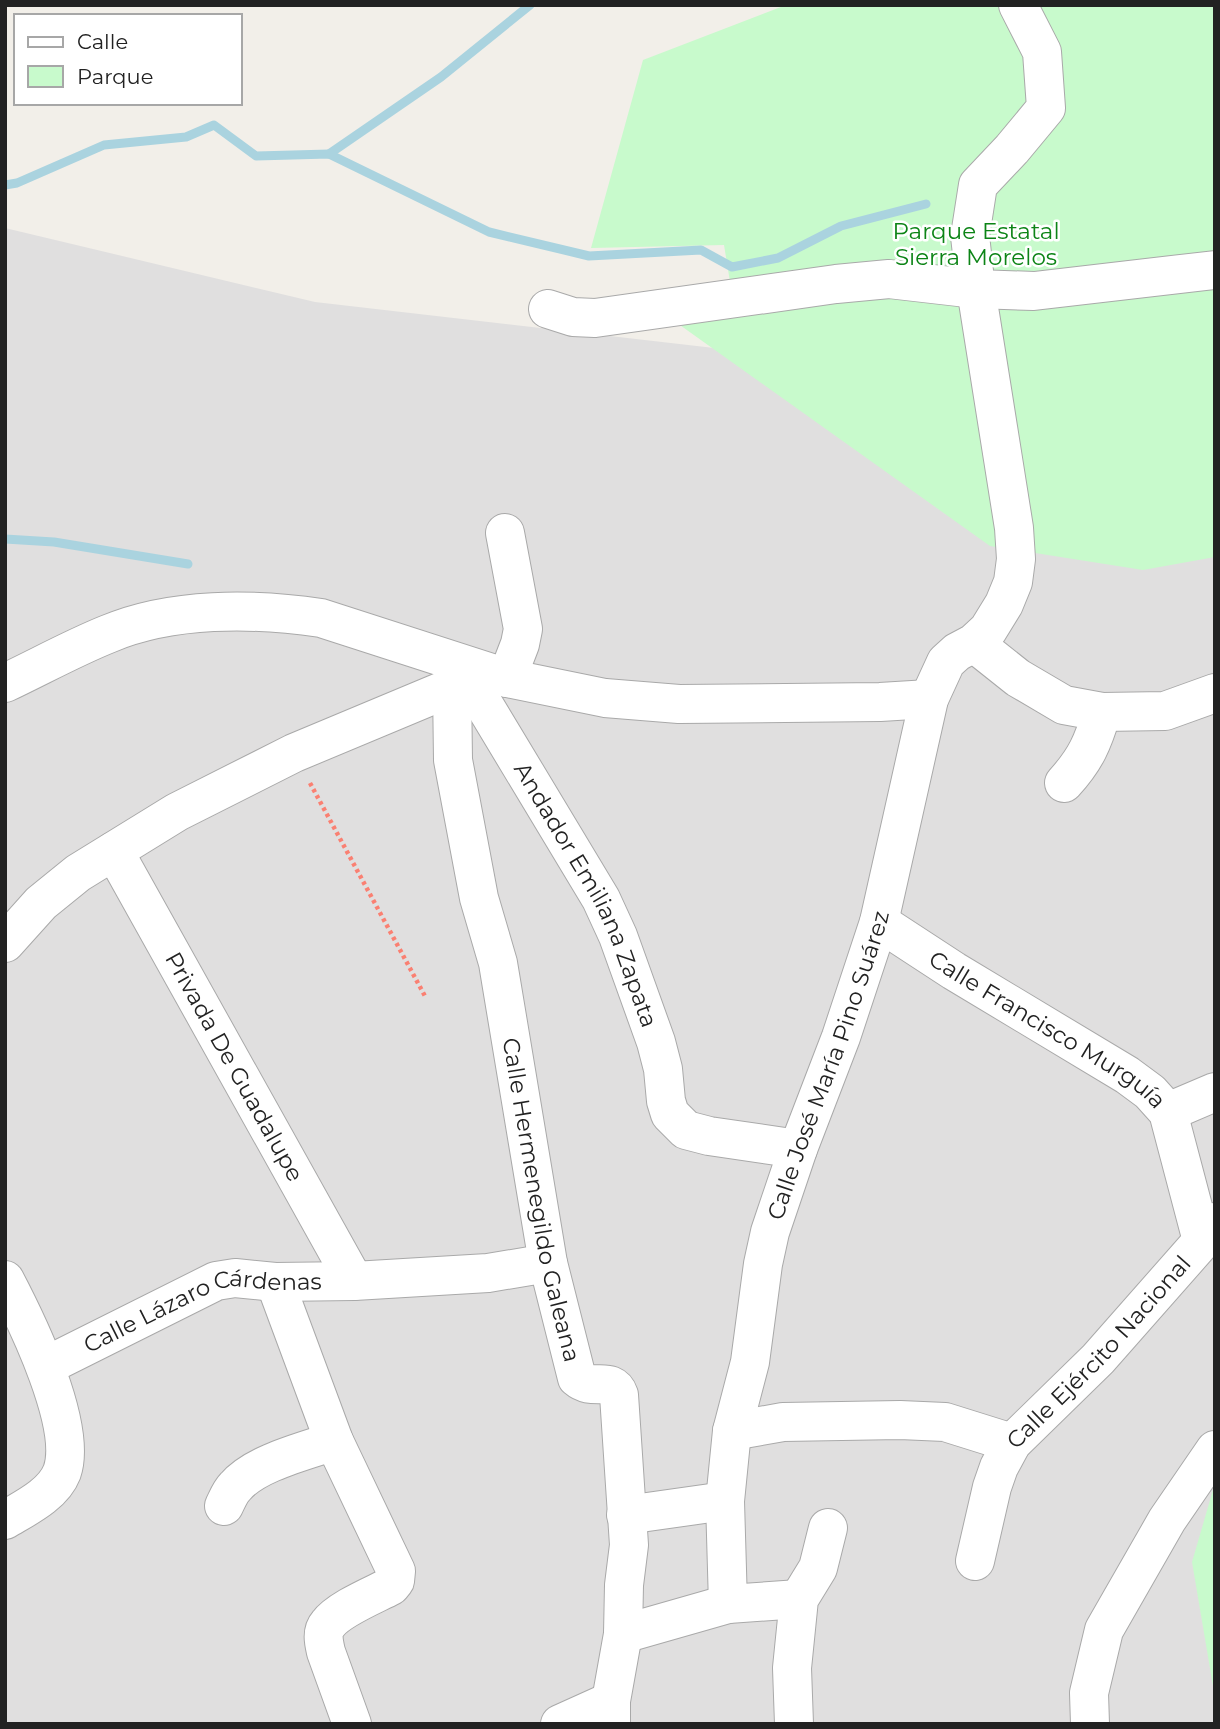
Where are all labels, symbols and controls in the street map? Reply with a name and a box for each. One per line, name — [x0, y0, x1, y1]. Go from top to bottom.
legend — [14, 14, 242, 105]
text: Calle — [77, 29, 128, 54]
text: Parque — [77, 64, 153, 89]
park label: Parque Estatal Sierra Morelos — [892, 217, 1060, 271]
street label: Andador Emiliana Zapata — [508, 757, 664, 1031]
street label: Calle José María Pino Suárez — [761, 908, 895, 1223]
street label: Calle Francisco Murguía — [924, 945, 1172, 1114]
street label: Privada De Guadalupe — [159, 947, 310, 1186]
street label: Calle Hermenegildo Galeana — [497, 1036, 586, 1365]
street label: Calle Ejército Nacional — [1001, 1250, 1197, 1455]
street label: Calle Lázaro Cárdenas — [79, 1264, 322, 1359]

